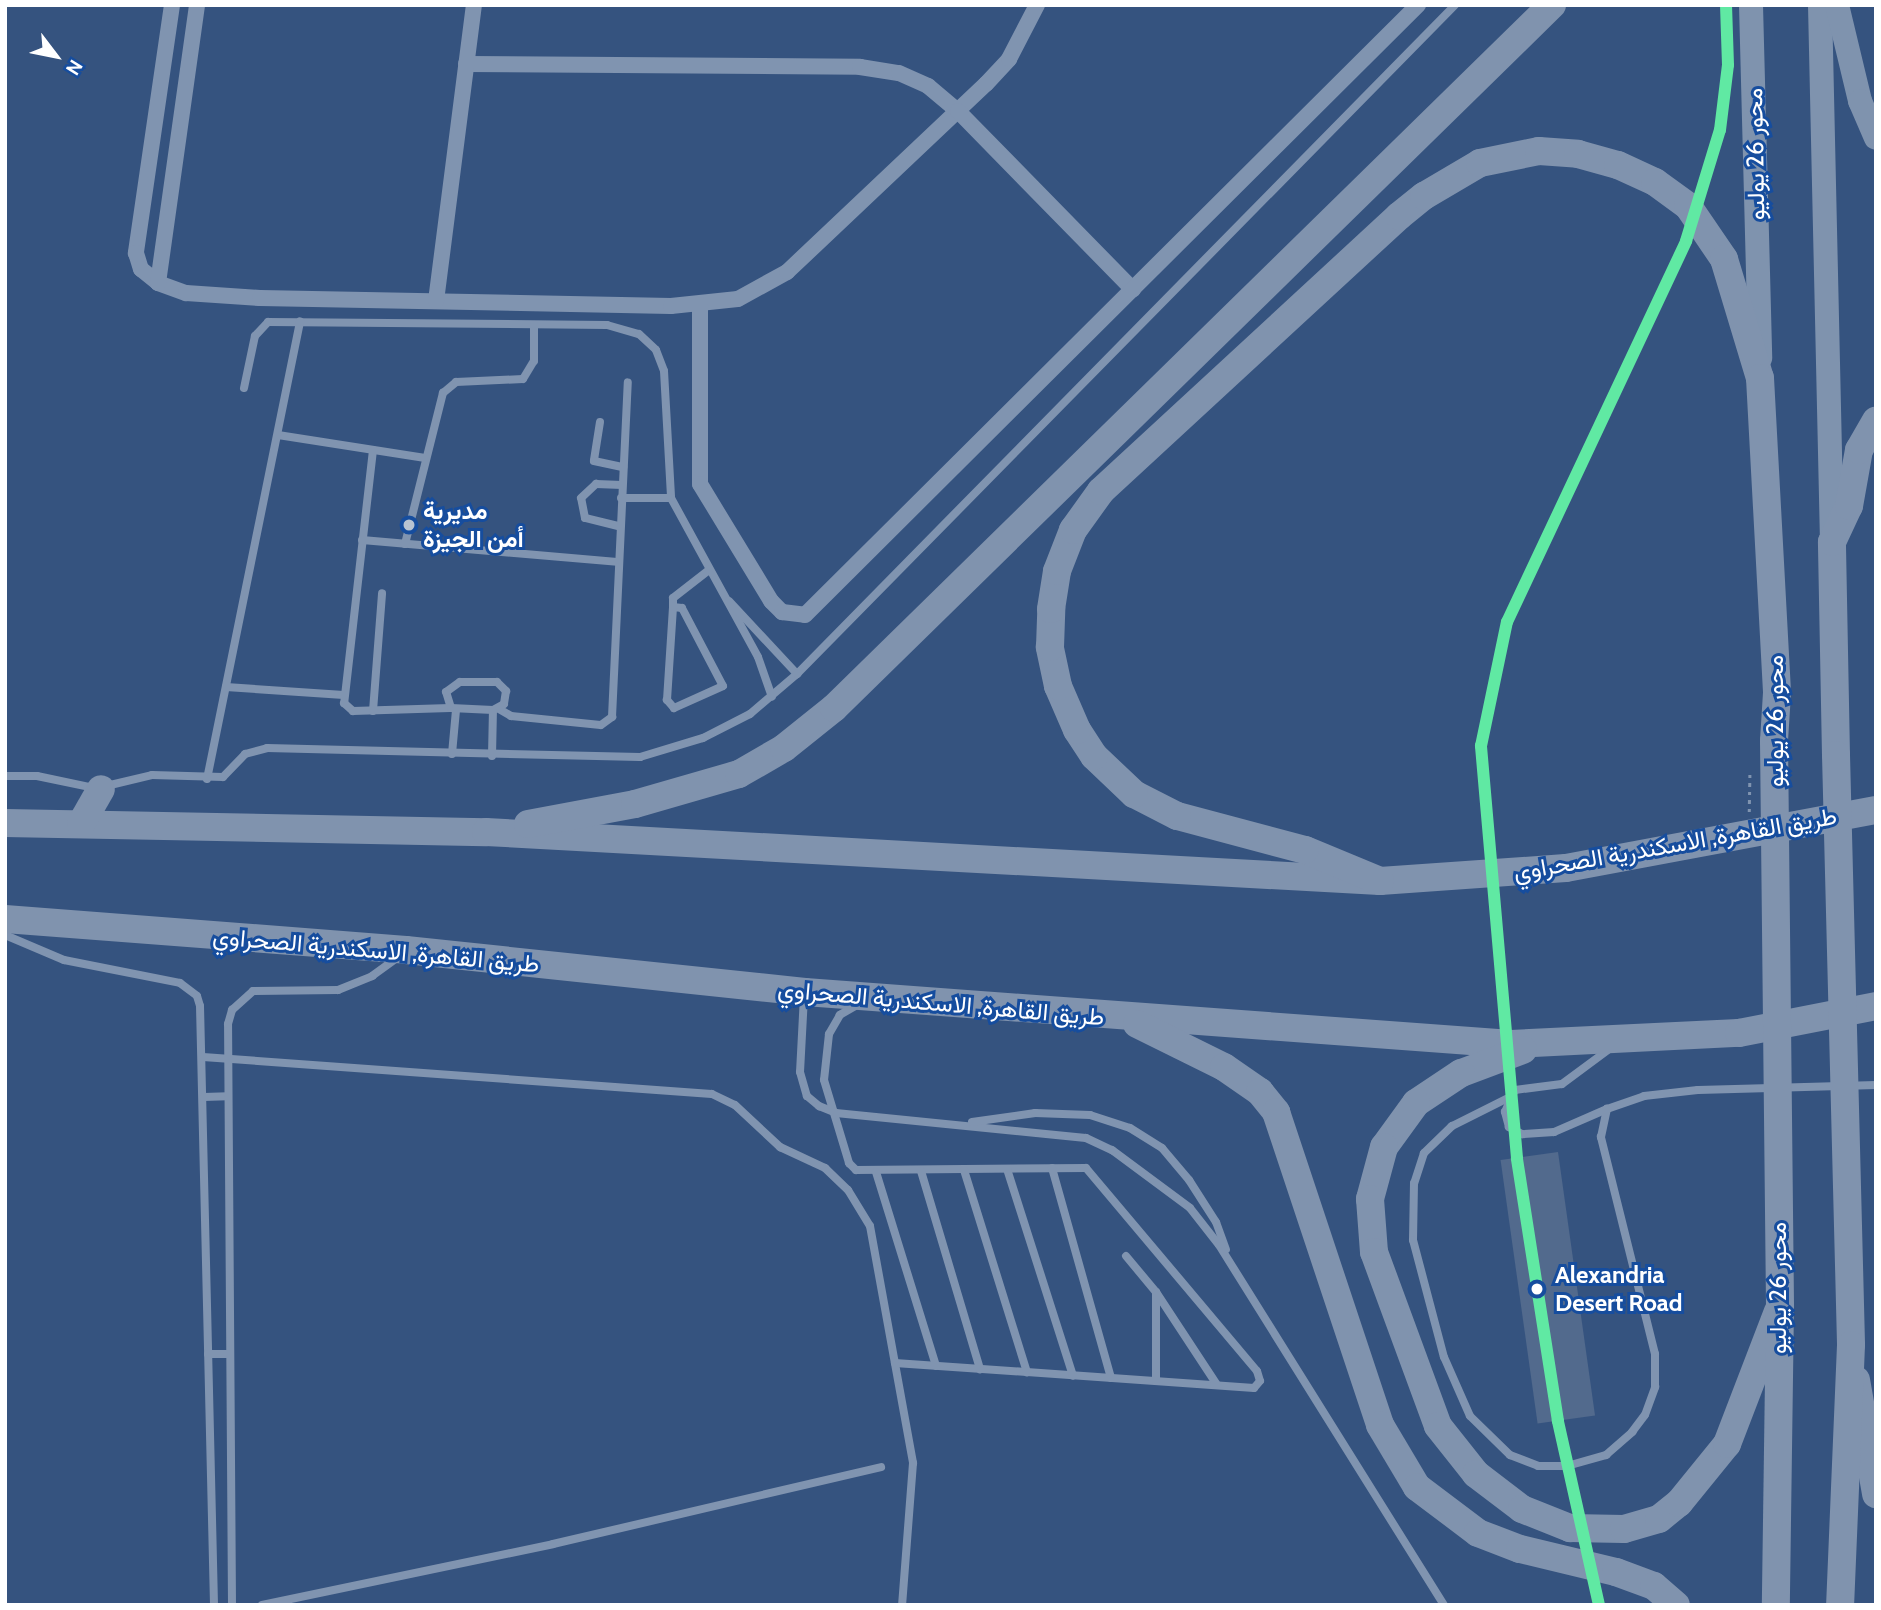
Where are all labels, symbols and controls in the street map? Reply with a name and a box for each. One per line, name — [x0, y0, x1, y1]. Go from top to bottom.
north arrow — [21, 21, 91, 91]
text: N — [61, 56, 88, 79]
street label: محور 26 يوليو — [1739, 88, 1771, 220]
place label: مديرية أمن الجيزة — [423, 497, 524, 553]
marker: مديرية أمن الجيزة — [401, 517, 417, 533]
street label: محور 26 يوليو — [1761, 655, 1789, 787]
street label: طريق القاهرة, الاسكندرية الصحراوي — [1511, 801, 1839, 887]
street label: طريق القاهرة, الاسكندرية الصحراوي — [211, 921, 541, 979]
street label: طريق القاهرة, الاسكندرية الصحراوي — [776, 974, 1106, 1032]
street label: محور 26 يوليو — [1764, 1222, 1792, 1354]
place label: Alexandria Desert Road — [1555, 1261, 1682, 1317]
marker: Alexandria Desert Road — [1525, 1277, 1549, 1301]

